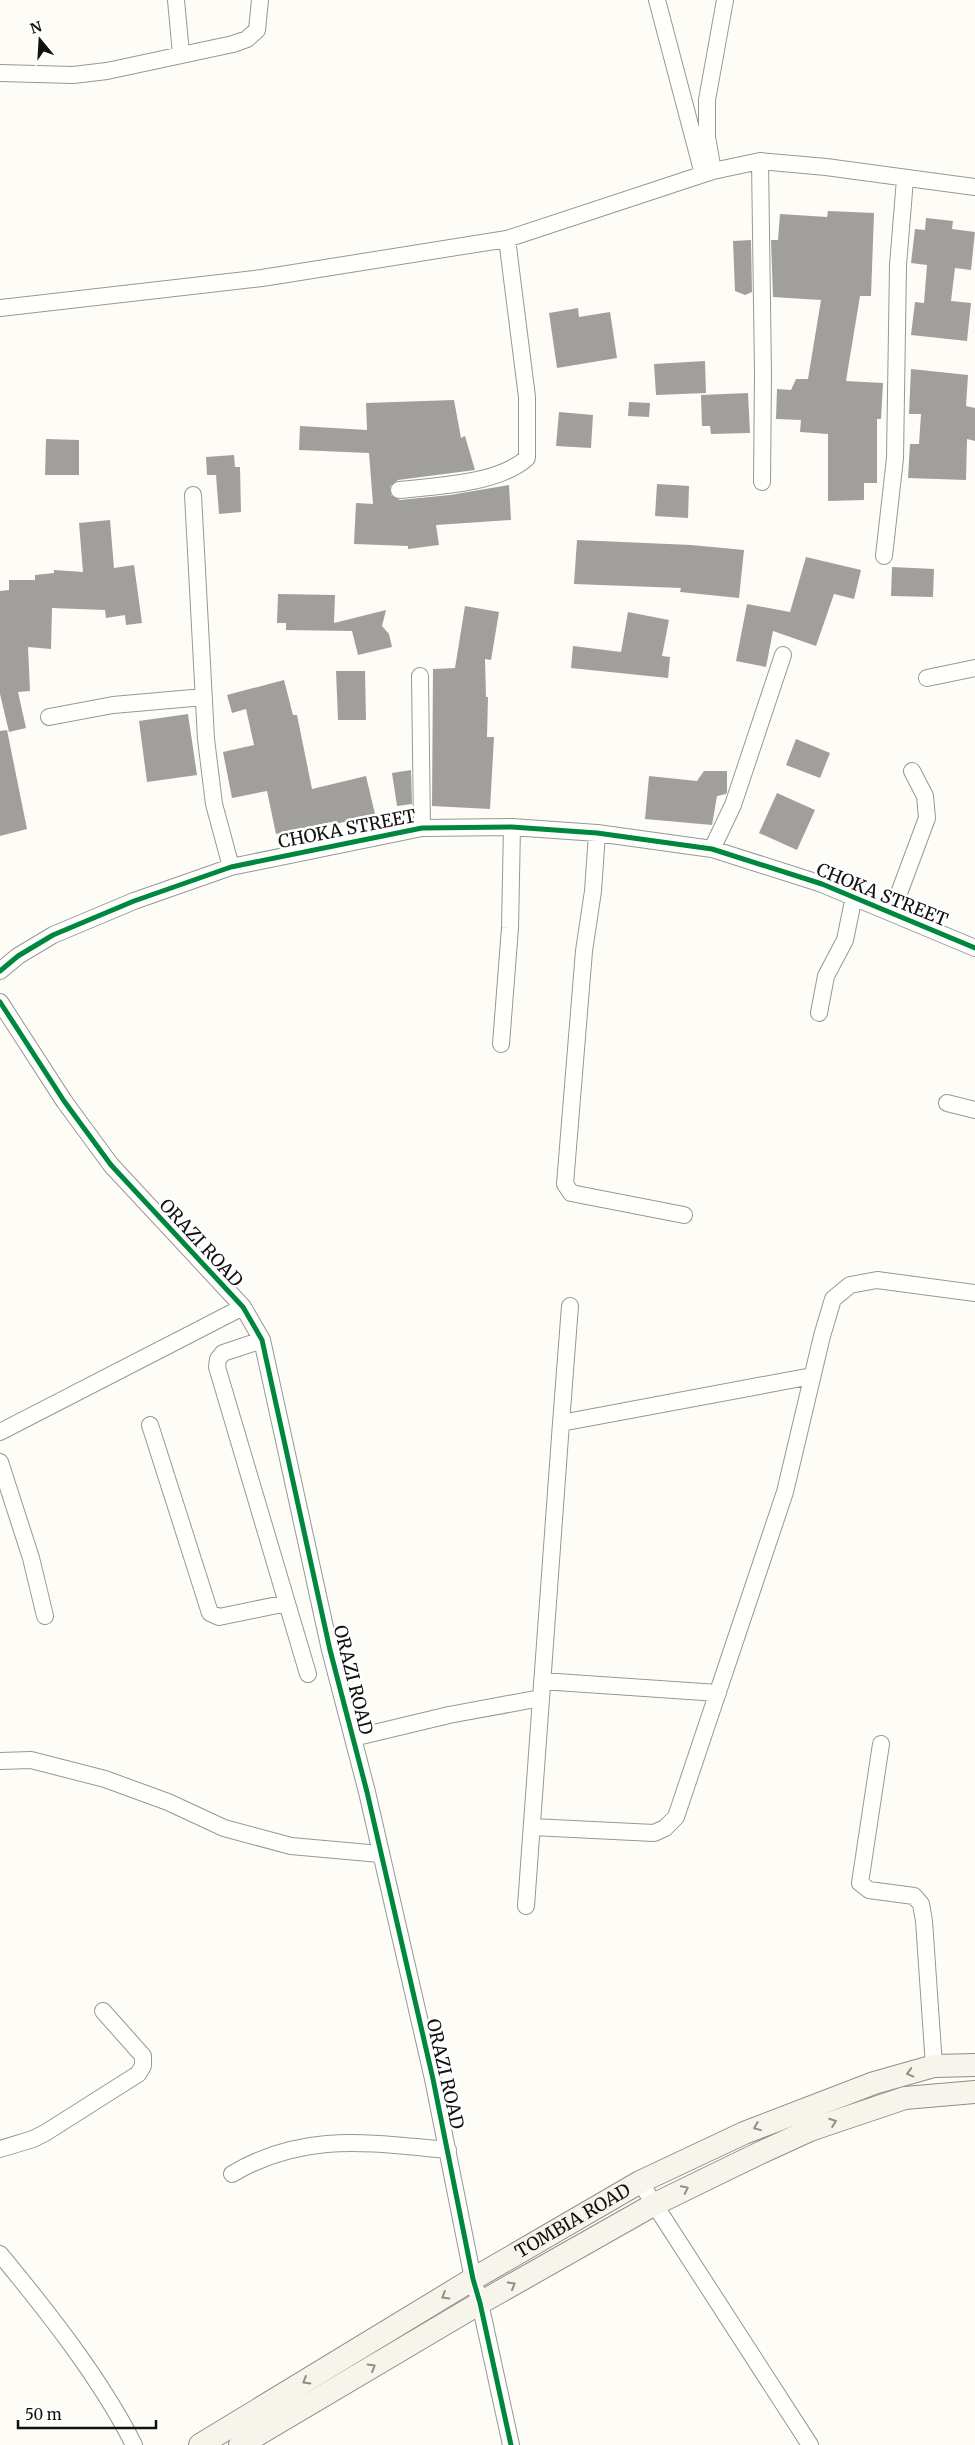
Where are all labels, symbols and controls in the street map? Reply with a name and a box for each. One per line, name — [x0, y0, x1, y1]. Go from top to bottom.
north arrow — [15, 15, 65, 65]
text: N — [28, 17, 44, 38]
street label: CHOKA STREET — [276, 804, 418, 853]
street label: CHOKA STREET — [813, 858, 952, 932]
street label: ORAZI ROAD — [155, 1194, 248, 1292]
street label: ORAZI ROAD — [329, 1623, 378, 1737]
street label: ORAZI ROAD — [422, 2017, 469, 2131]
one-way arrow — [906, 2067, 914, 2077]
one-way arrow — [828, 2117, 837, 2128]
one-way arrow — [753, 2121, 762, 2132]
street label: TOMBIA ROAD — [511, 2178, 634, 2263]
one-way arrow — [680, 2185, 689, 2195]
one-way arrow — [507, 2281, 516, 2291]
one-way arrow — [441, 2289, 450, 2299]
one-way arrow — [367, 2363, 376, 2373]
one-way arrow — [303, 2374, 312, 2384]
scale bar — [18, 2398, 155, 2430]
text: 50 m — [25, 2405, 62, 2424]

